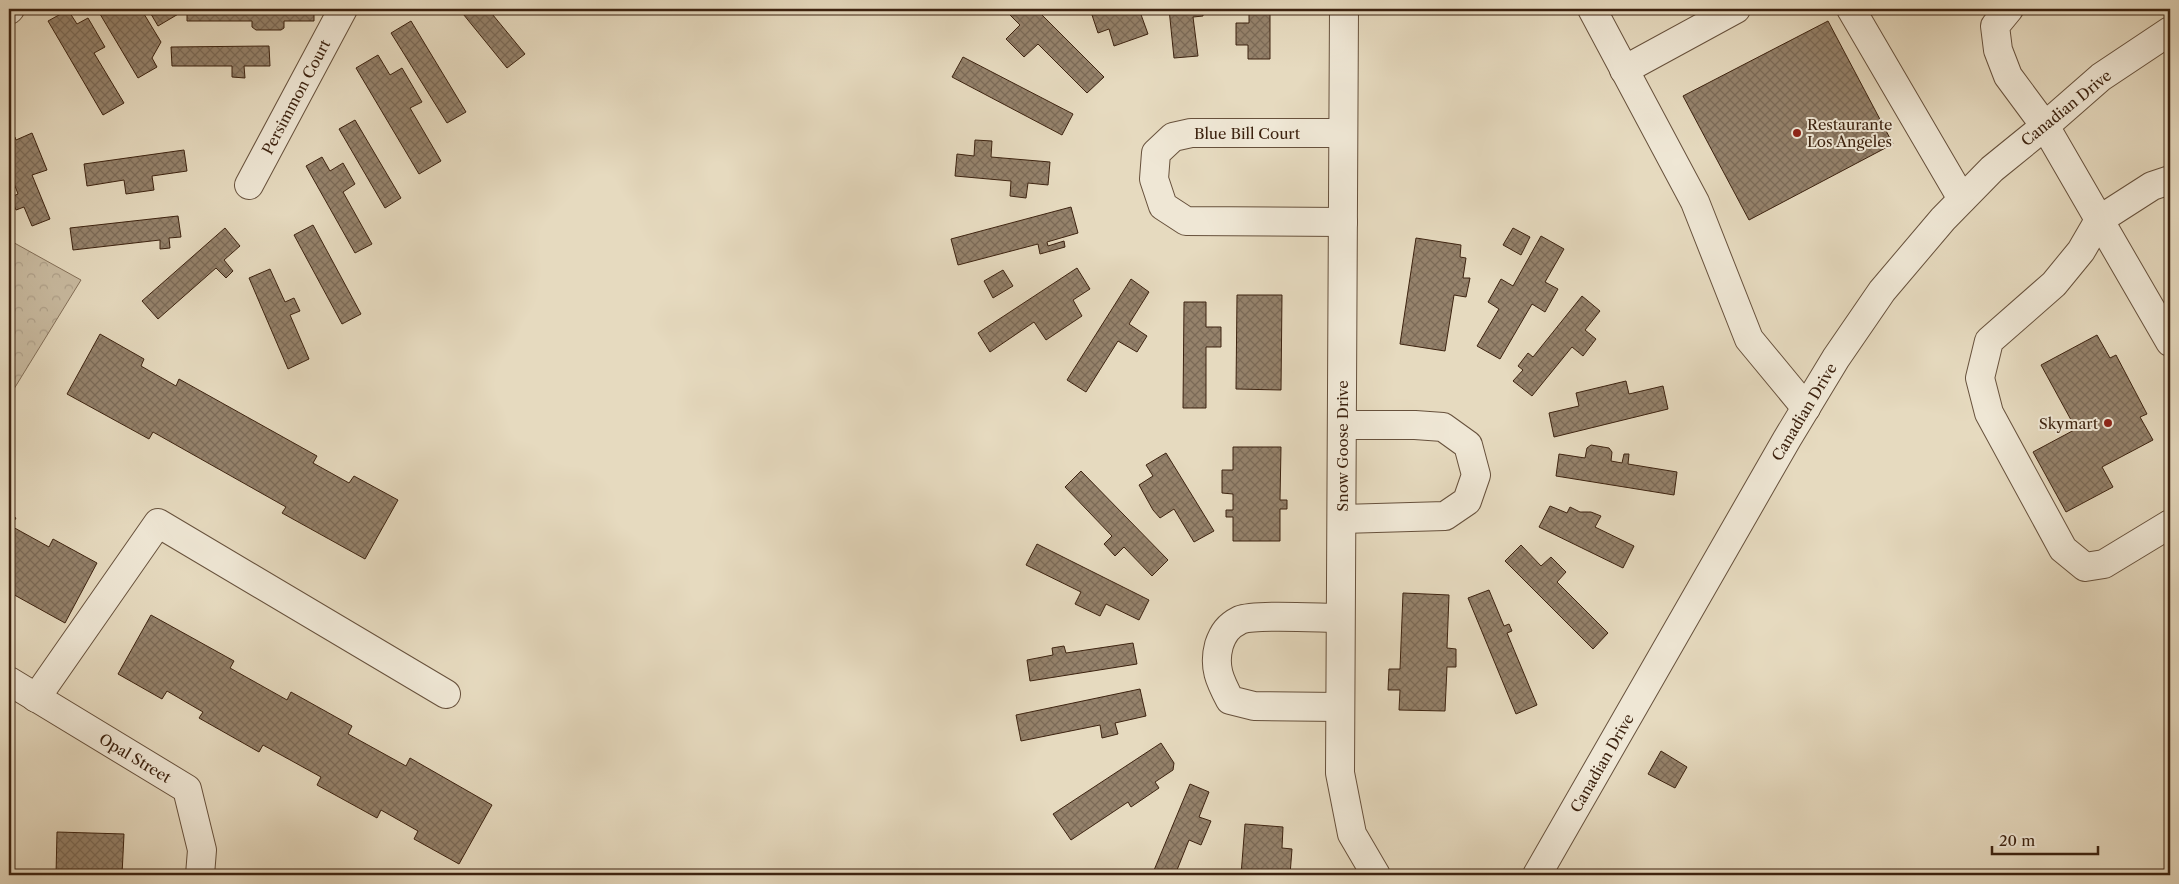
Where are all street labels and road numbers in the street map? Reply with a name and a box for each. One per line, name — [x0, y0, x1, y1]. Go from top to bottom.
street label: Persimmon Court — [258, 36, 335, 158]
street label: Canadian Drive — [2017, 66, 2115, 150]
street label: Blue Bill Court — [1194, 124, 1301, 143]
street label: Canadian Drive — [1767, 360, 1841, 464]
street label: Snow Goose Drive — [1333, 380, 1352, 512]
street label: Canadian Drive — [1566, 710, 1638, 816]
street label: Opal Street — [96, 729, 175, 787]

